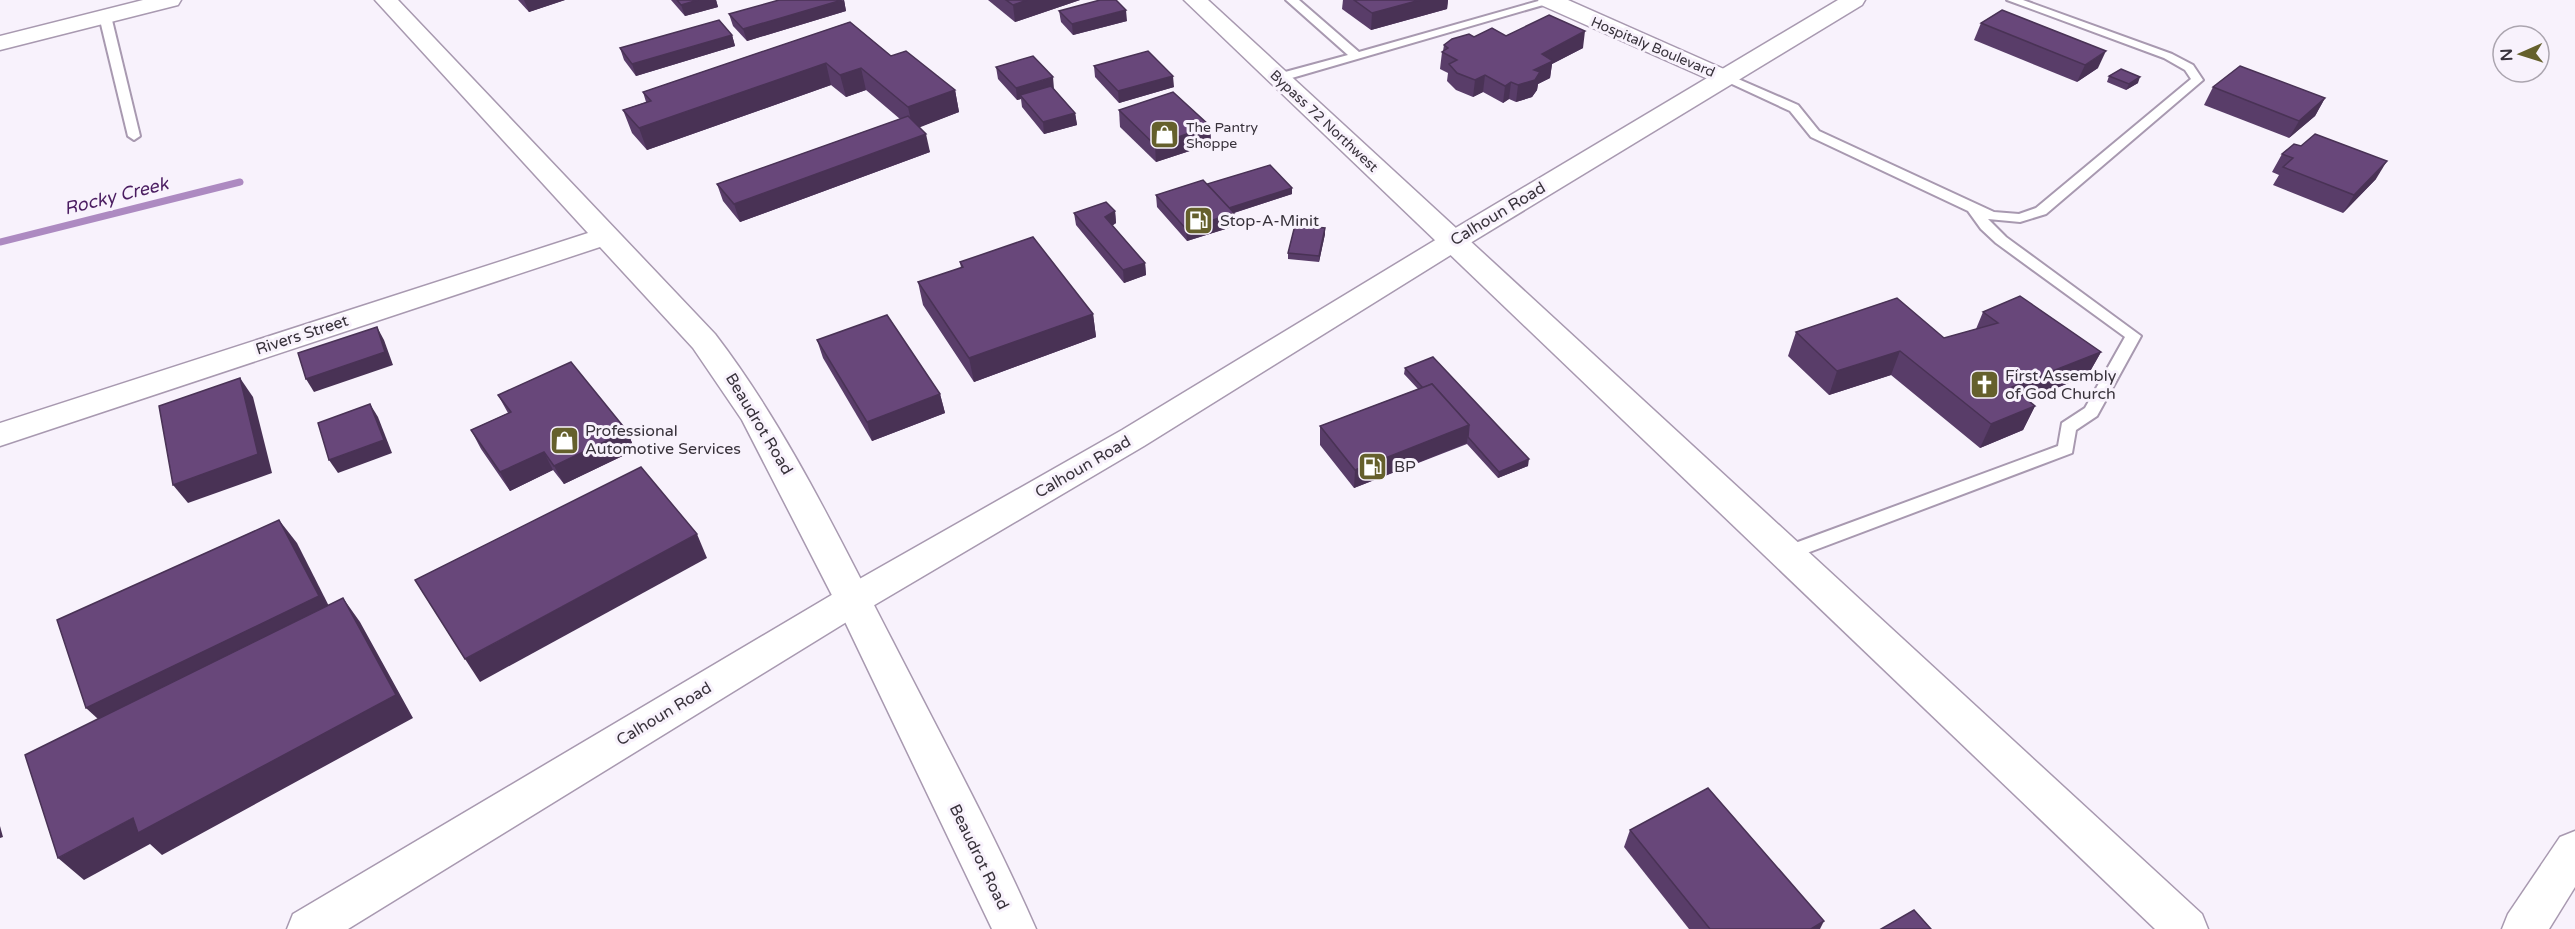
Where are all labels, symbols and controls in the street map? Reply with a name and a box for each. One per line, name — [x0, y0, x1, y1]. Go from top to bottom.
street label: Hospitaly Boulevard — [1588, 13, 1718, 81]
north arrow — [2491, 24, 2551, 84]
text: N — [2497, 48, 2517, 62]
street label: Bypass 72 Northwest — [1266, 66, 1382, 176]
shop icon: The Pantry Shoppe — [1149, 119, 1181, 151]
place label: The Pantry Shoppe — [1186, 119, 1259, 152]
water label: Rocky Creek — [62, 172, 172, 220]
street label: Calhoun Road — [1447, 178, 1549, 250]
fuel station icon: Stop-A-Minit — [1183, 205, 1215, 237]
place label: Stop-A-Minit — [1220, 211, 1319, 231]
street label: Rivers Street — [253, 311, 351, 359]
place label: First Assembly of God Church — [2005, 366, 2117, 404]
church icon: First Assembly of God Church — [1968, 369, 2000, 401]
street label: Beaudrot Road — [721, 370, 797, 478]
place label: Professional Automotive Services — [585, 421, 741, 459]
shop icon: Professional Automotive Services — [548, 424, 580, 456]
street label: Calhoun Road — [1031, 431, 1135, 503]
fuel station icon: BP — [1357, 451, 1389, 483]
place label: BP — [1394, 457, 1416, 477]
street label: Calhoun Road — [613, 678, 715, 750]
street label: Beaudrot Road — [945, 801, 1013, 913]

